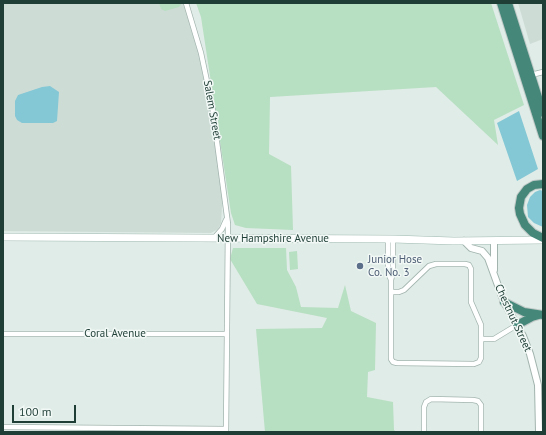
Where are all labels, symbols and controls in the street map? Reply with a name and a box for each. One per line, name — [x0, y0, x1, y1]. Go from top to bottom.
street label: Salem Street — [200, 79, 224, 141]
street label: New Hampshire Avenue — [217, 232, 329, 246]
place label: Junior Hose Co. No. 3 — [368, 253, 422, 279]
marker: Junior Hose Co. No. 3 — [355, 261, 365, 271]
street label: Chestnut Street — [492, 282, 534, 354]
street label: Coral Avenue — [84, 327, 146, 341]
scale bar — [14, 397, 78, 423]
text: 100 m — [19, 404, 52, 419]

